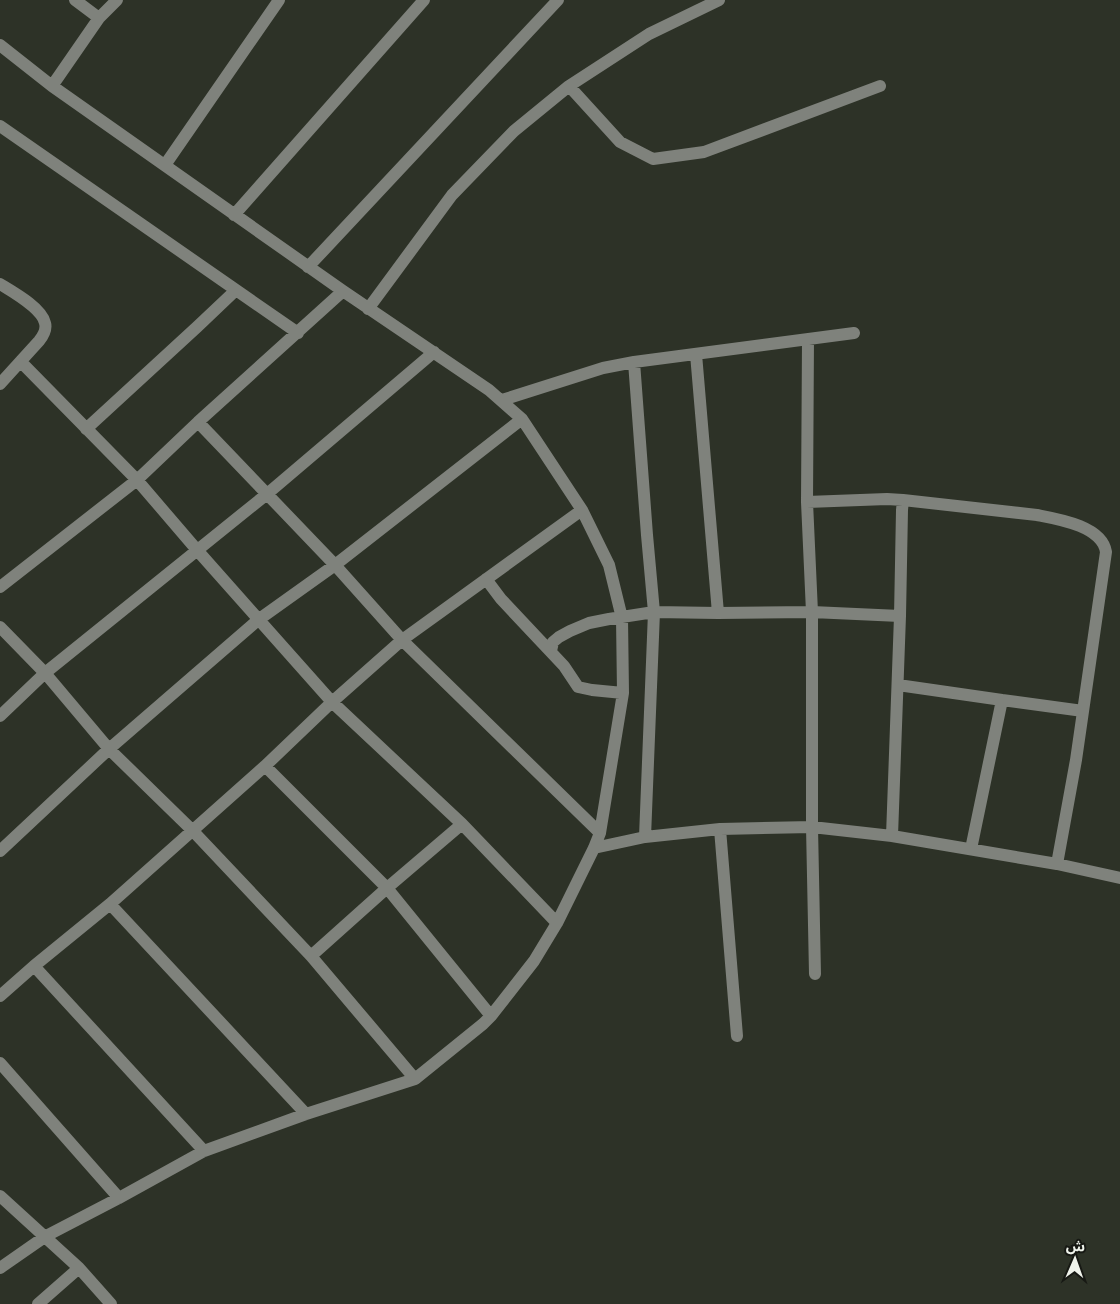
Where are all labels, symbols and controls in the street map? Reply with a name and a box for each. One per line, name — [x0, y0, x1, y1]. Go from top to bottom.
north arrow — [1050, 1234, 1100, 1284]
text: ش — [1066, 1238, 1085, 1255]

